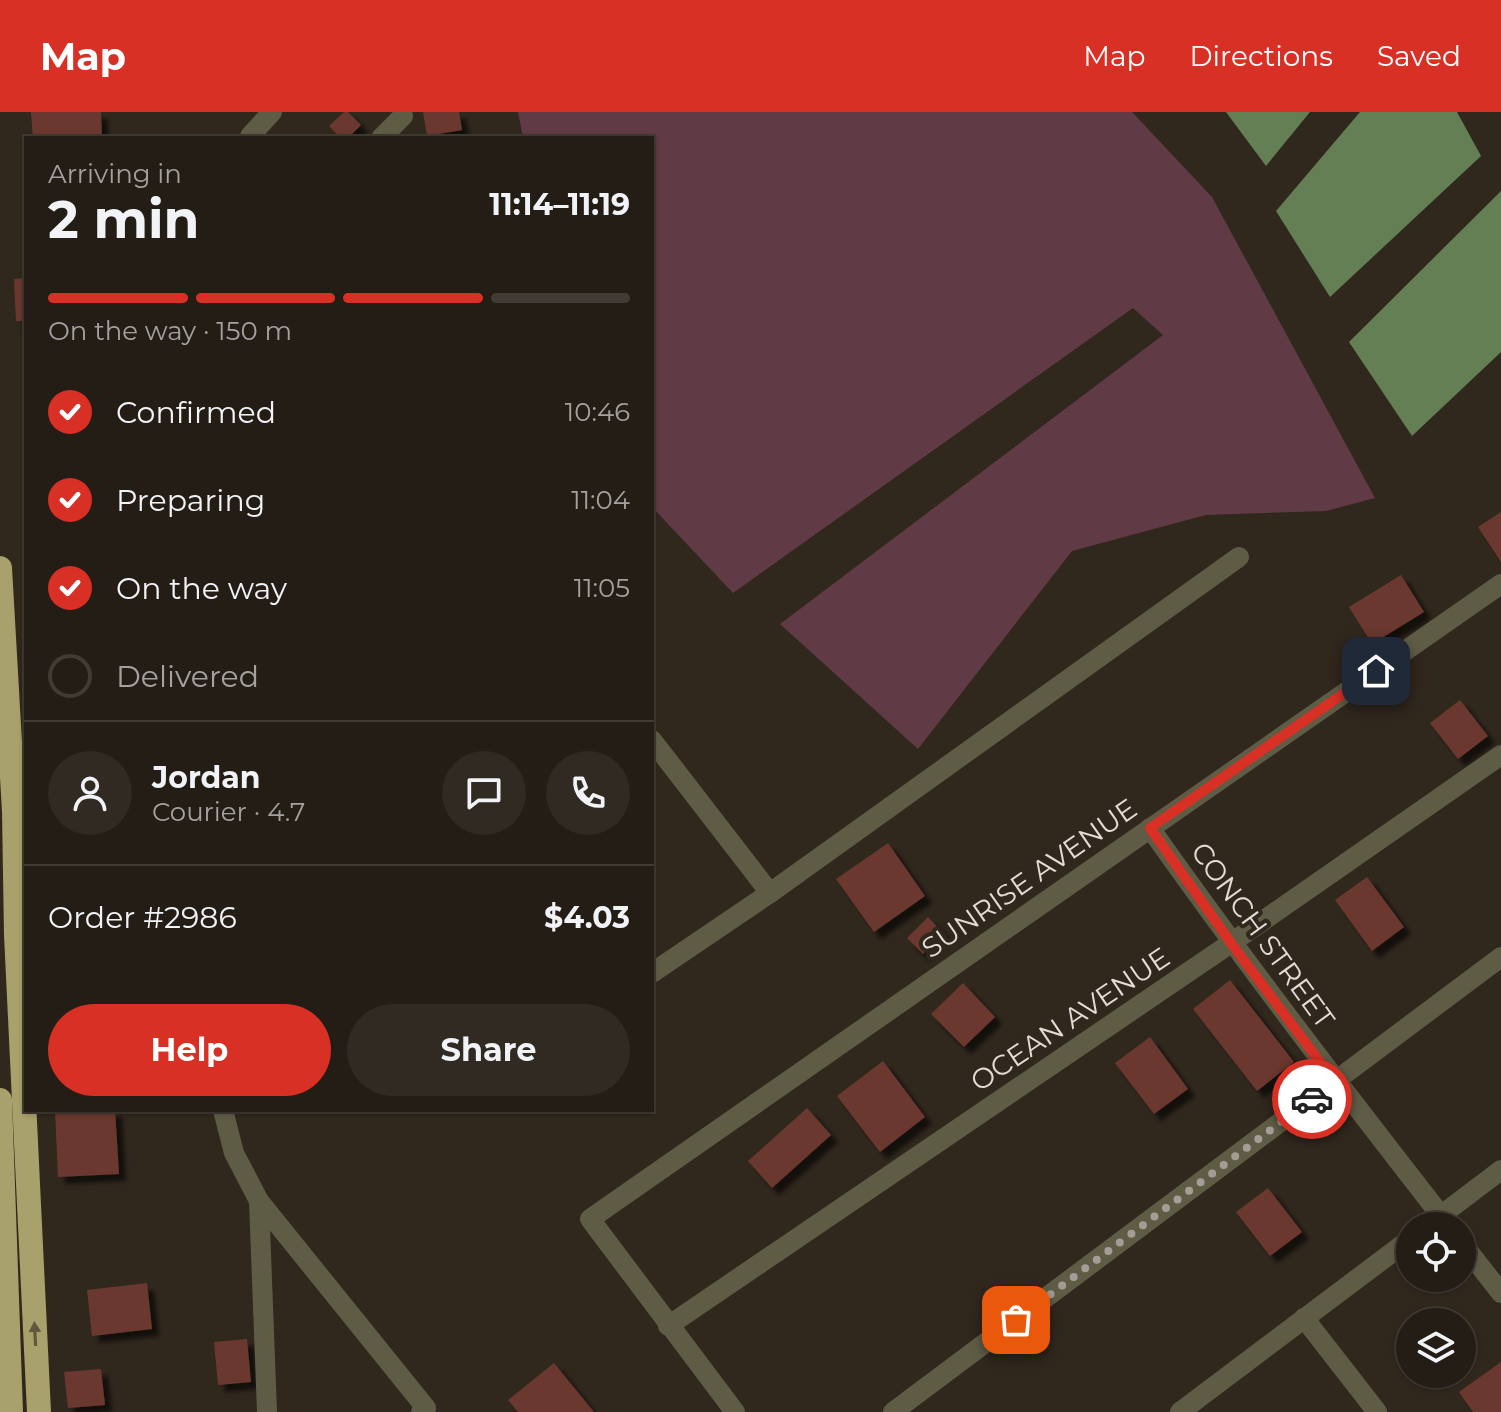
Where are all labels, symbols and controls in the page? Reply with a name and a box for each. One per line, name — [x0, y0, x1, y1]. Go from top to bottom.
text: Map — [40, 33, 126, 80]
text: Map — [1083, 39, 1145, 73]
text: Directions — [1189, 39, 1333, 73]
text: Saved — [1377, 39, 1461, 73]
text: Arriving in — [48, 158, 182, 190]
text: 11:14–11:19 — [489, 186, 630, 223]
text: 2 min — [48, 188, 200, 251]
text: On the way · 150 m — [48, 315, 292, 347]
icon: check — [48, 390, 92, 434]
text: Confirmed — [116, 394, 276, 431]
text: 10:46 — [565, 396, 630, 428]
icon: check — [48, 478, 92, 522]
text: Preparing — [116, 482, 265, 519]
text: 11:04 — [571, 484, 630, 516]
icon: check — [48, 566, 92, 610]
text: On the way — [116, 570, 287, 607]
text: 11:05 — [574, 572, 630, 604]
pin — [1342, 637, 1410, 705]
icon: home — [1354, 649, 1398, 693]
text: Delivered — [116, 658, 259, 695]
button: person — [48, 751, 132, 835]
button: chat — [442, 751, 526, 835]
button: phone — [546, 751, 630, 835]
text: Jordan — [152, 759, 261, 796]
street label: SUNRISE AVENUE — [915, 791, 1143, 965]
text: Courier · 4.7 — [152, 796, 305, 828]
street label: CONCH STREET — [1184, 835, 1342, 1035]
text: Order #2986 — [48, 899, 237, 936]
text: $4.03 — [544, 899, 630, 936]
street label: OCEAN AVENUE — [964, 940, 1176, 1098]
button: Help — [48, 1004, 331, 1096]
button: Share — [347, 1004, 630, 1096]
courier — [1272, 1059, 1352, 1139]
icon: car — [1290, 1077, 1334, 1121]
map controls — [1396, 1212, 1476, 1388]
button: locate — [1396, 1212, 1476, 1292]
pin — [982, 1286, 1050, 1354]
icon: bag — [994, 1298, 1038, 1342]
button: layers — [1396, 1308, 1476, 1388]
one-way arrow — [29, 1321, 42, 1346]

